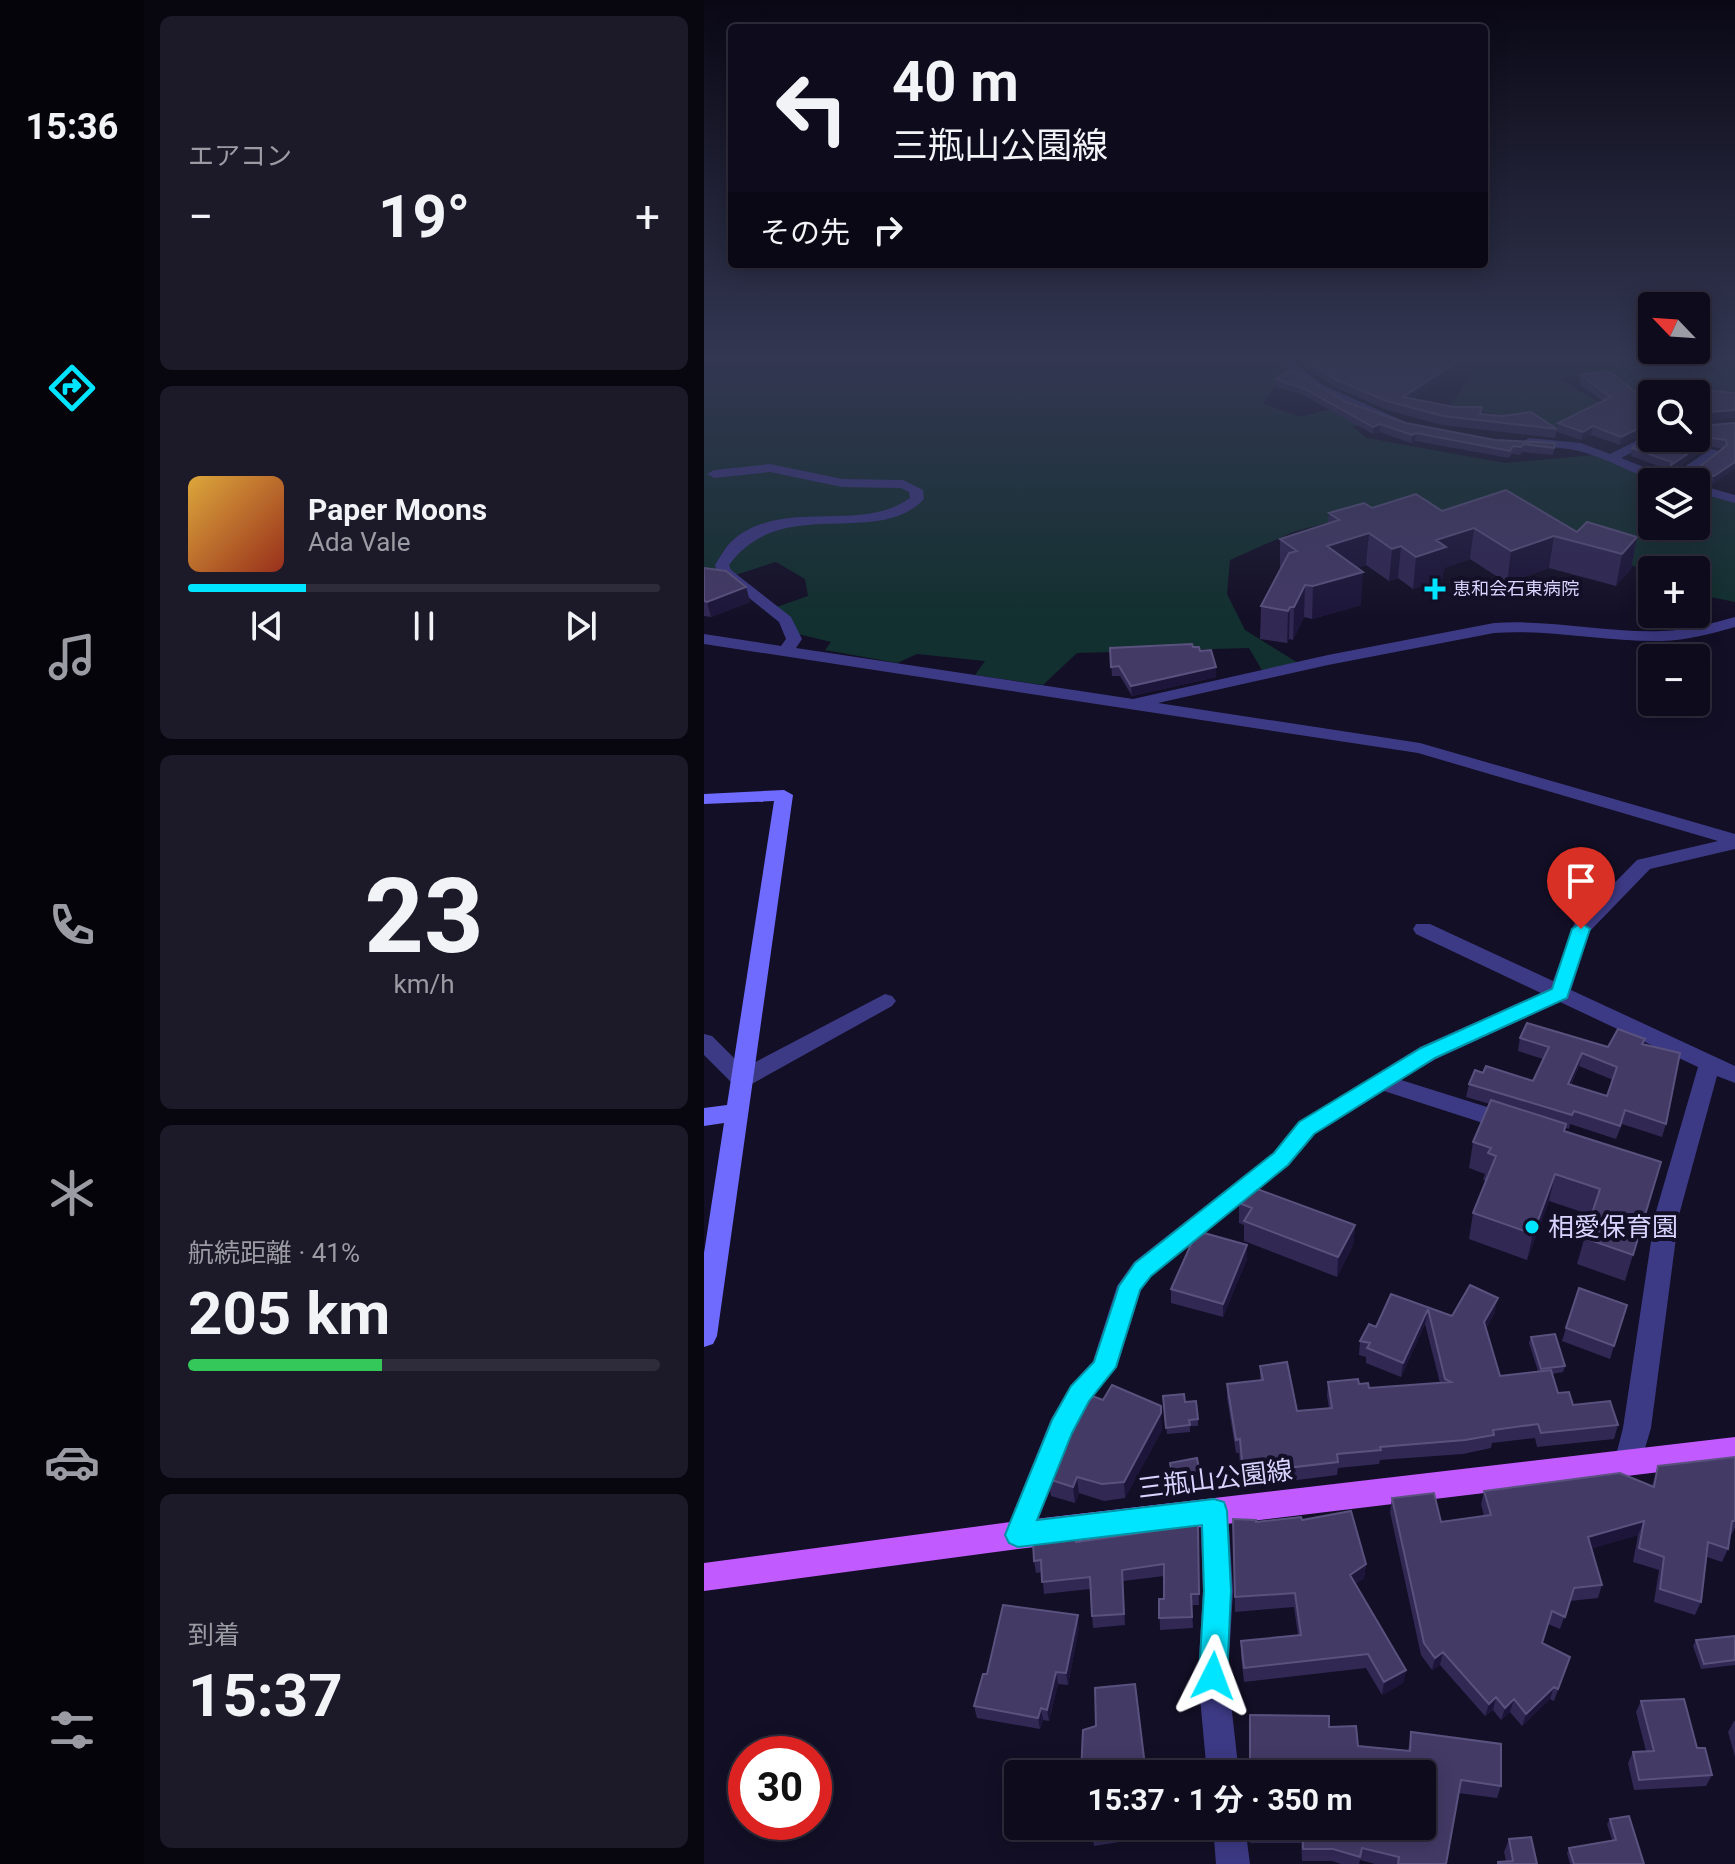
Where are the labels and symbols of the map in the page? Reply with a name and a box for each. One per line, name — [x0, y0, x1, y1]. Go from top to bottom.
north arrow — [1638, 292, 1710, 364]
marker: 恵和会石東病院 — [1424, 578, 1446, 600]
place label: 恵和会石東病院 — [1453, 578, 1579, 599]
pin — [1547, 847, 1615, 929]
place label: 相愛保育園 — [1548, 1212, 1678, 1242]
marker: 相愛保育園 — [1523, 1218, 1541, 1236]
street label: 三瓶山公園線 — [1136, 1455, 1294, 1503]
position arrow — [1171, 1634, 1255, 1718]
speed limit sign: 30 — [728, 1736, 832, 1840]

